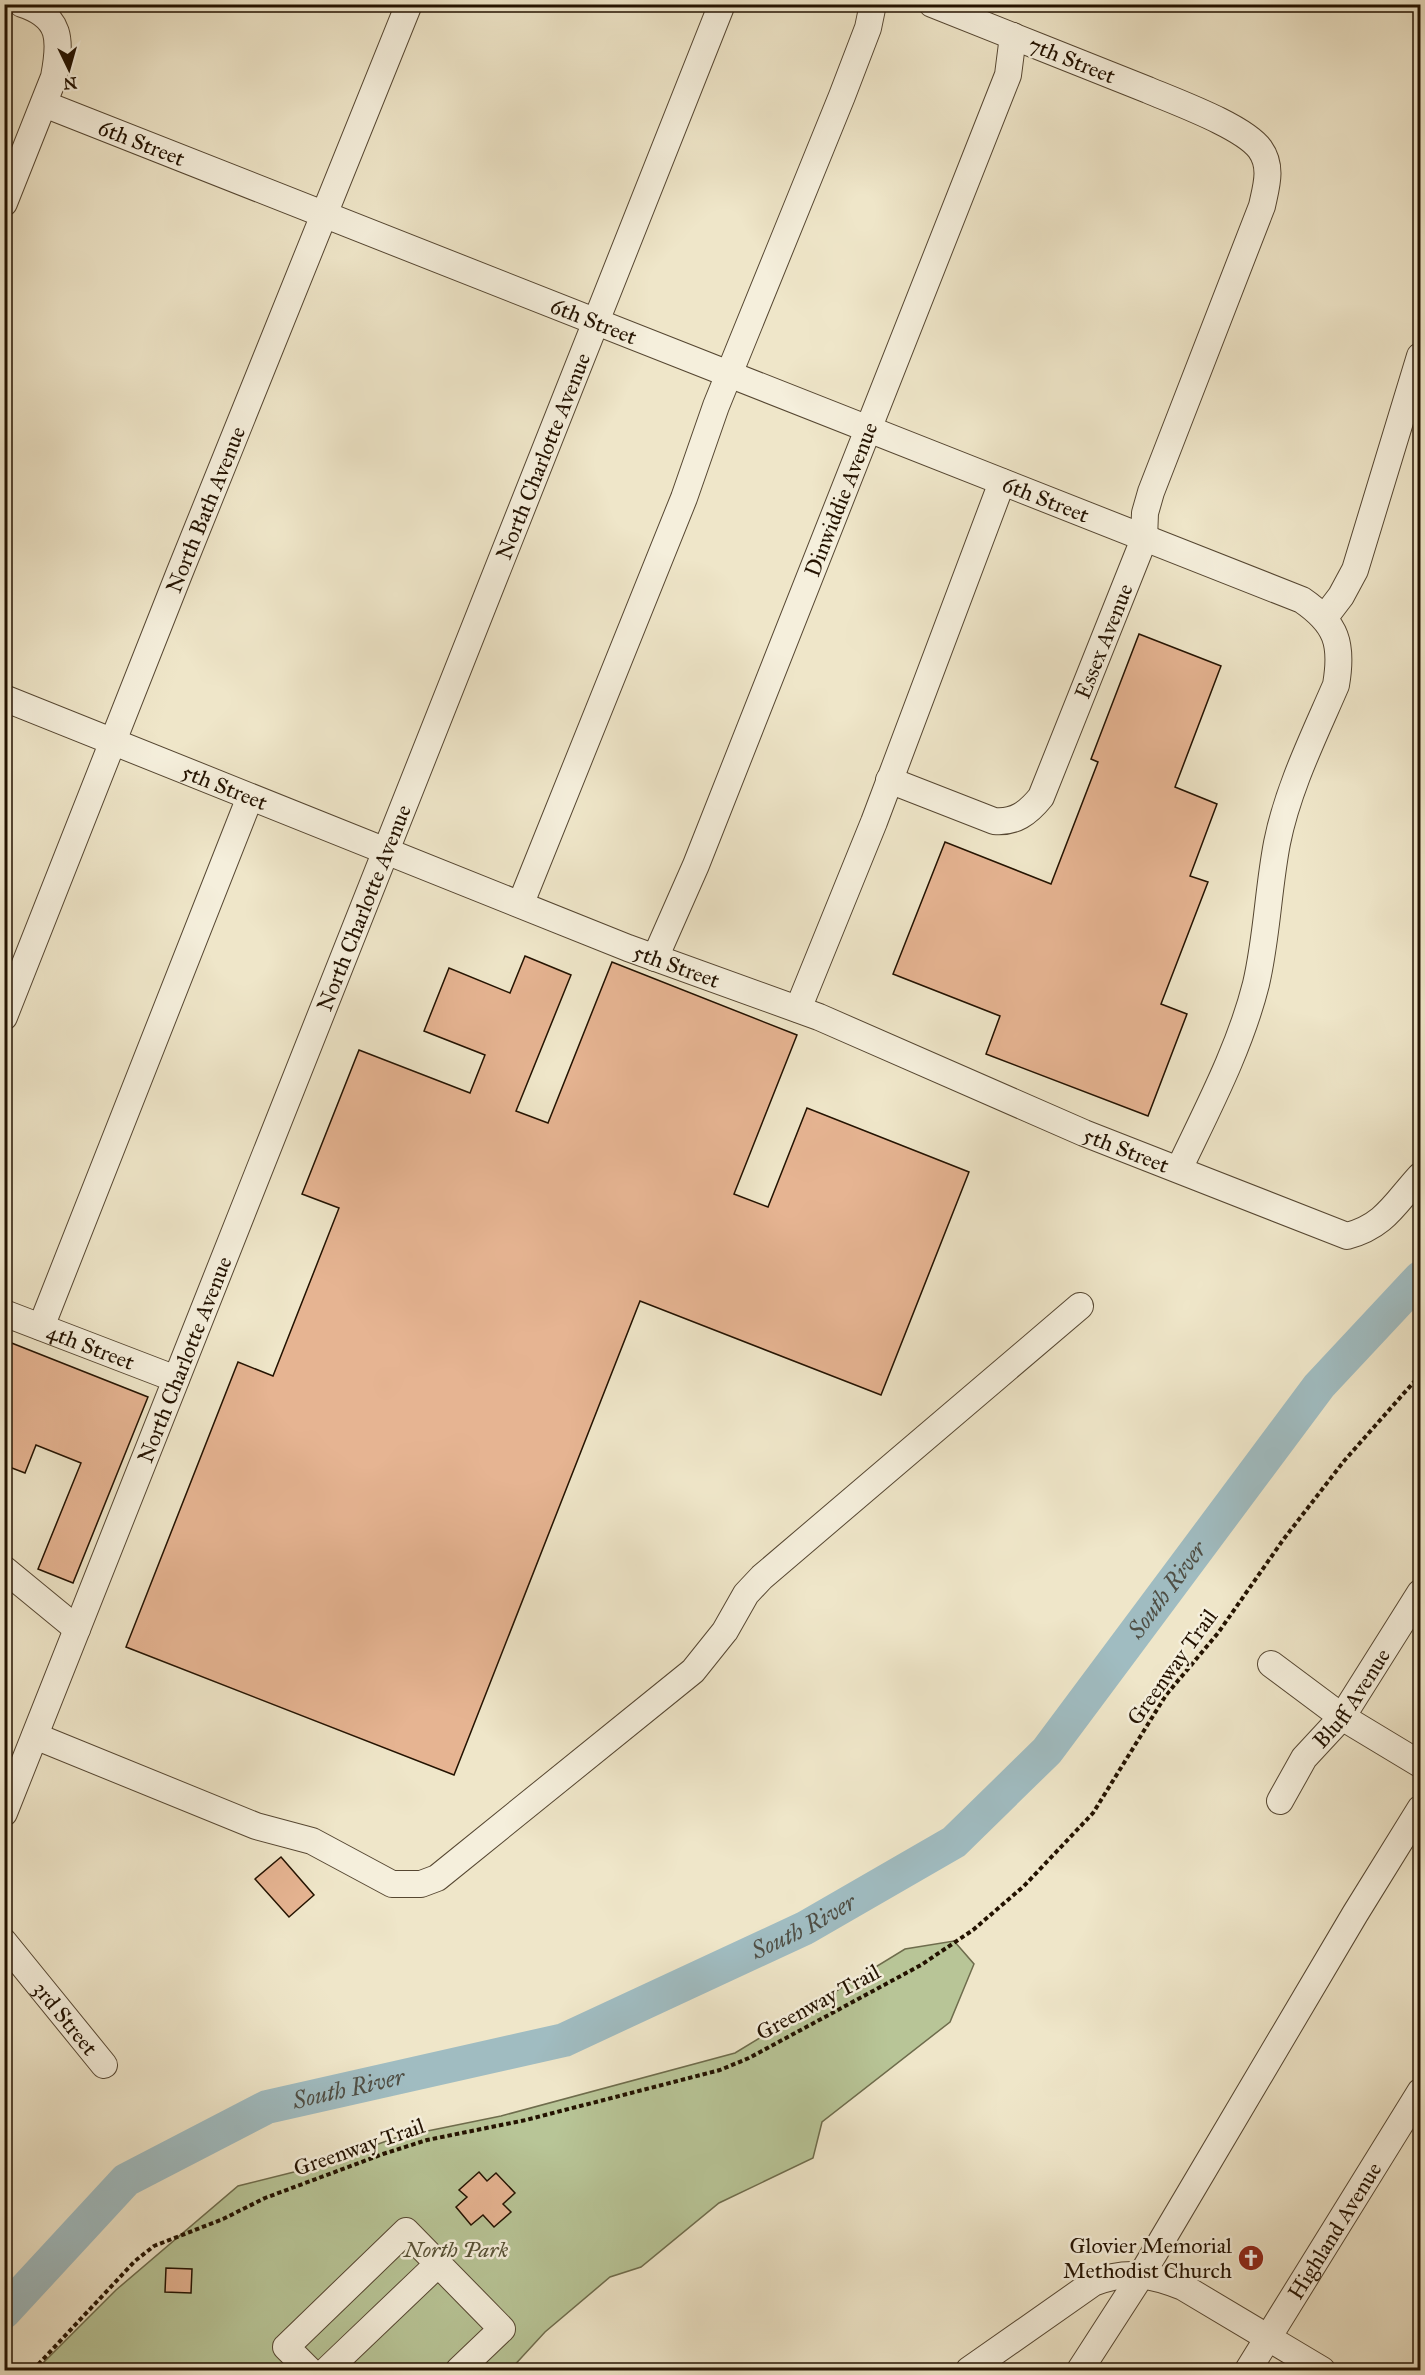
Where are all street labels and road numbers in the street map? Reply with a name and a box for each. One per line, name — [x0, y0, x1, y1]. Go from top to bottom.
street label: 7th Street — [1025, 30, 1120, 90]
street label: 6th Street — [95, 113, 189, 172]
street label: 6th Street — [547, 292, 641, 350]
street label: North Charlotte Avenue — [489, 349, 596, 563]
street label: Dinwiddie Avenue — [798, 418, 883, 580]
street label: North Bath Avenue — [159, 422, 251, 597]
street label: 6th Street — [999, 470, 1093, 528]
street label: Essex Avenue — [1068, 580, 1138, 703]
street label: 5th Street — [178, 757, 272, 816]
street label: North Charlotte Avenue — [310, 801, 416, 1015]
street label: 5th Street — [630, 938, 724, 994]
street label: 5th Street — [1080, 1121, 1173, 1179]
street label: North Charlotte Avenue — [131, 1252, 237, 1467]
street label: 4th Street — [43, 1317, 139, 1375]
street label: Greenway Trail — [1121, 1604, 1223, 1730]
street label: Bluff Avenue — [1307, 1643, 1395, 1753]
street label: Greenway Trail — [751, 1958, 885, 2046]
street label: 3rd Street — [28, 1976, 104, 2061]
street label: Greenway Trail — [290, 2112, 428, 2182]
street label: Highland Avenue — [1282, 2157, 1387, 2304]

